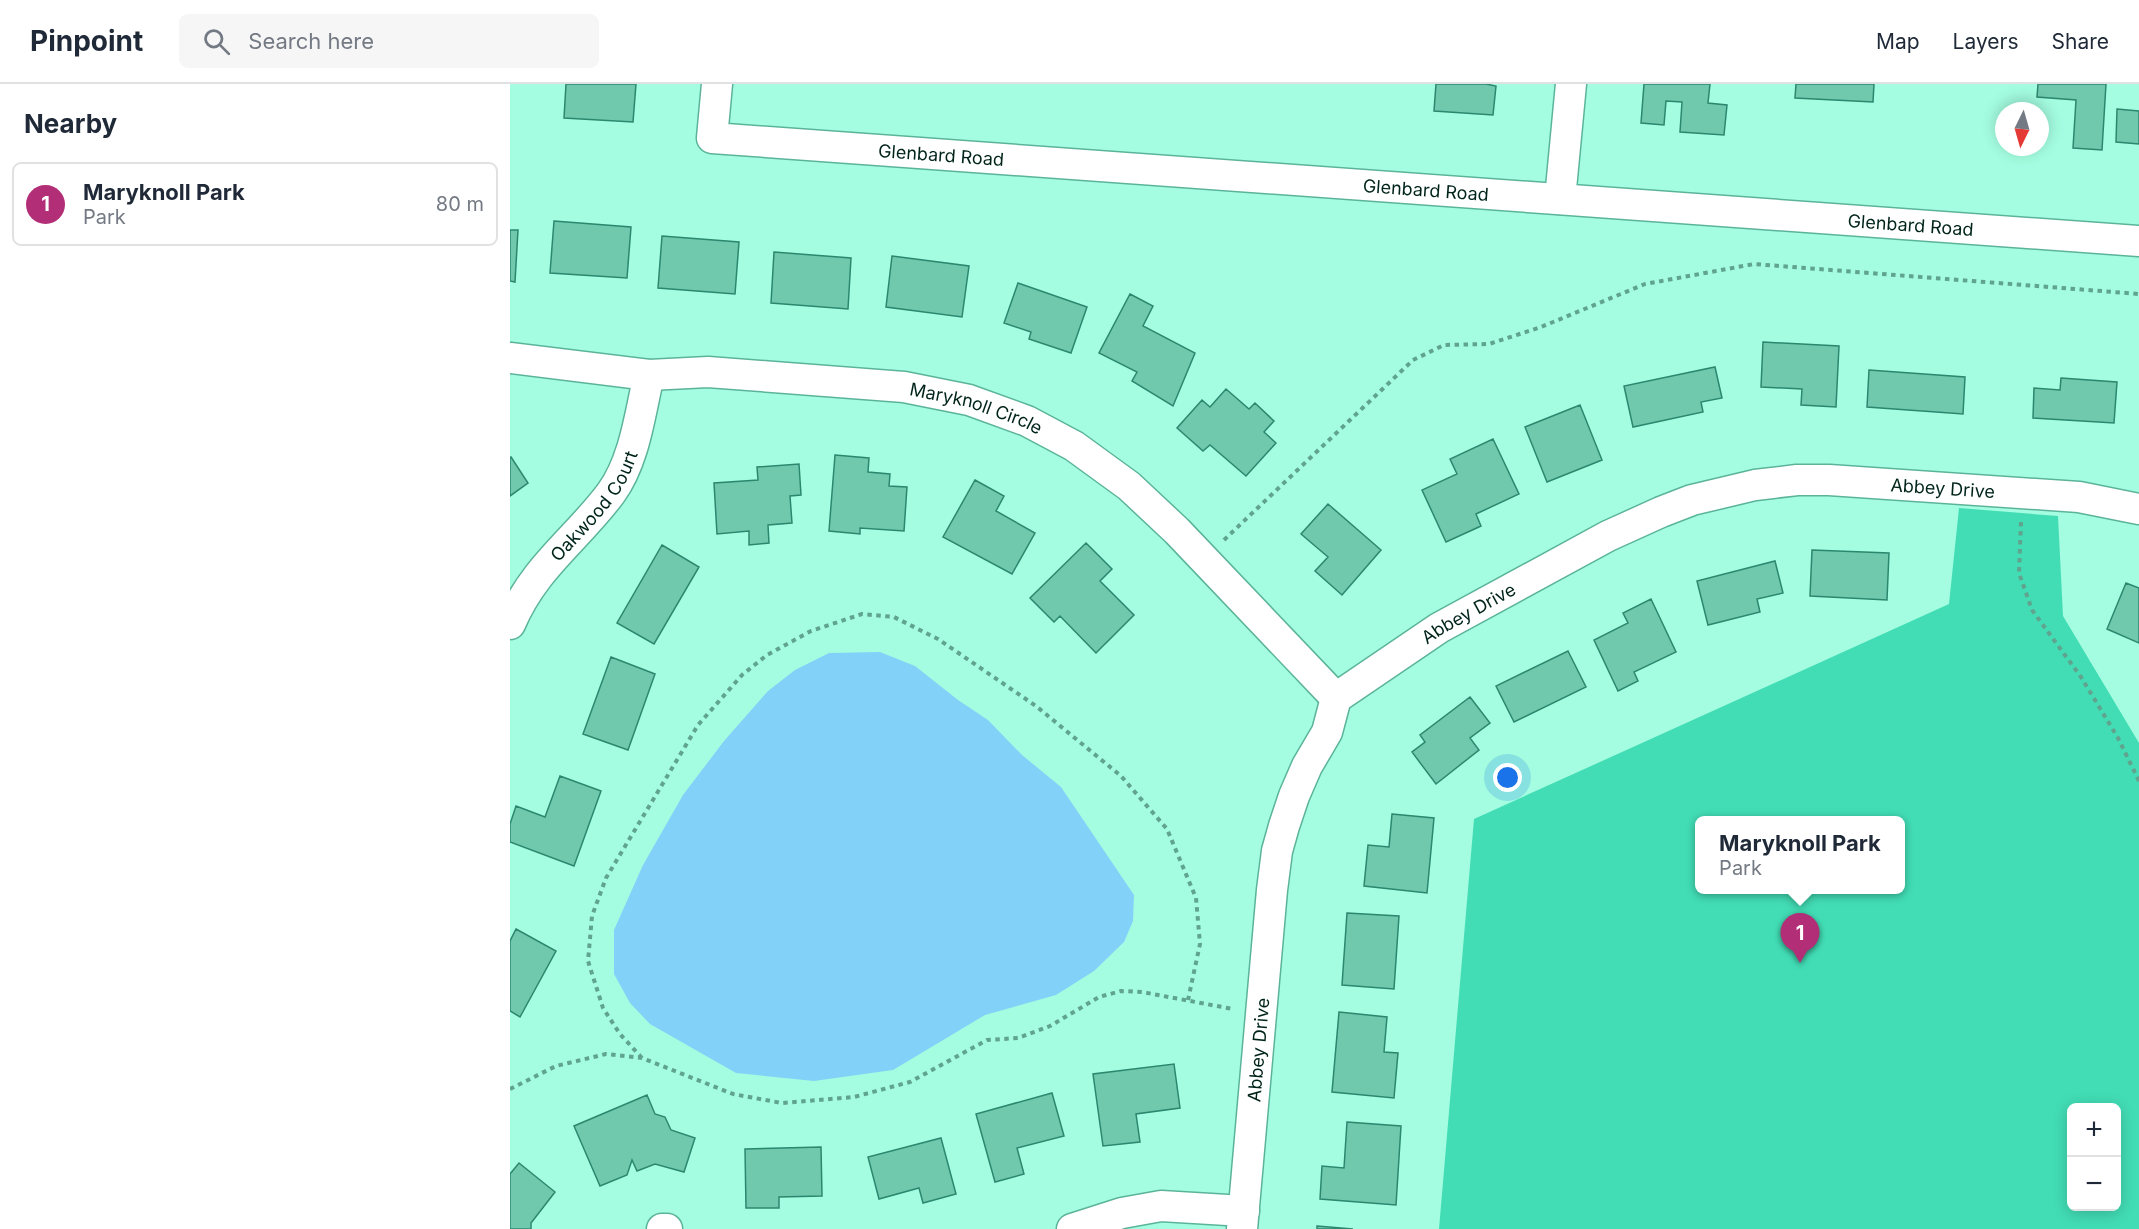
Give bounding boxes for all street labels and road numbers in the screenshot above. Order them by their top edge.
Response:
street label: Glenbard Road [877,140,1005,170]
street label: Glenbard Road [1362,175,1490,205]
street label: Glenbard Road [1847,210,1974,240]
street label: Maryknoll Circle [908,378,1046,438]
street label: Oakwood Court [546,448,641,565]
street label: Abbey Drive [1890,474,1996,502]
street label: Abbey Drive [1417,578,1519,648]
street label: Abbey Drive [1243,997,1273,1103]

